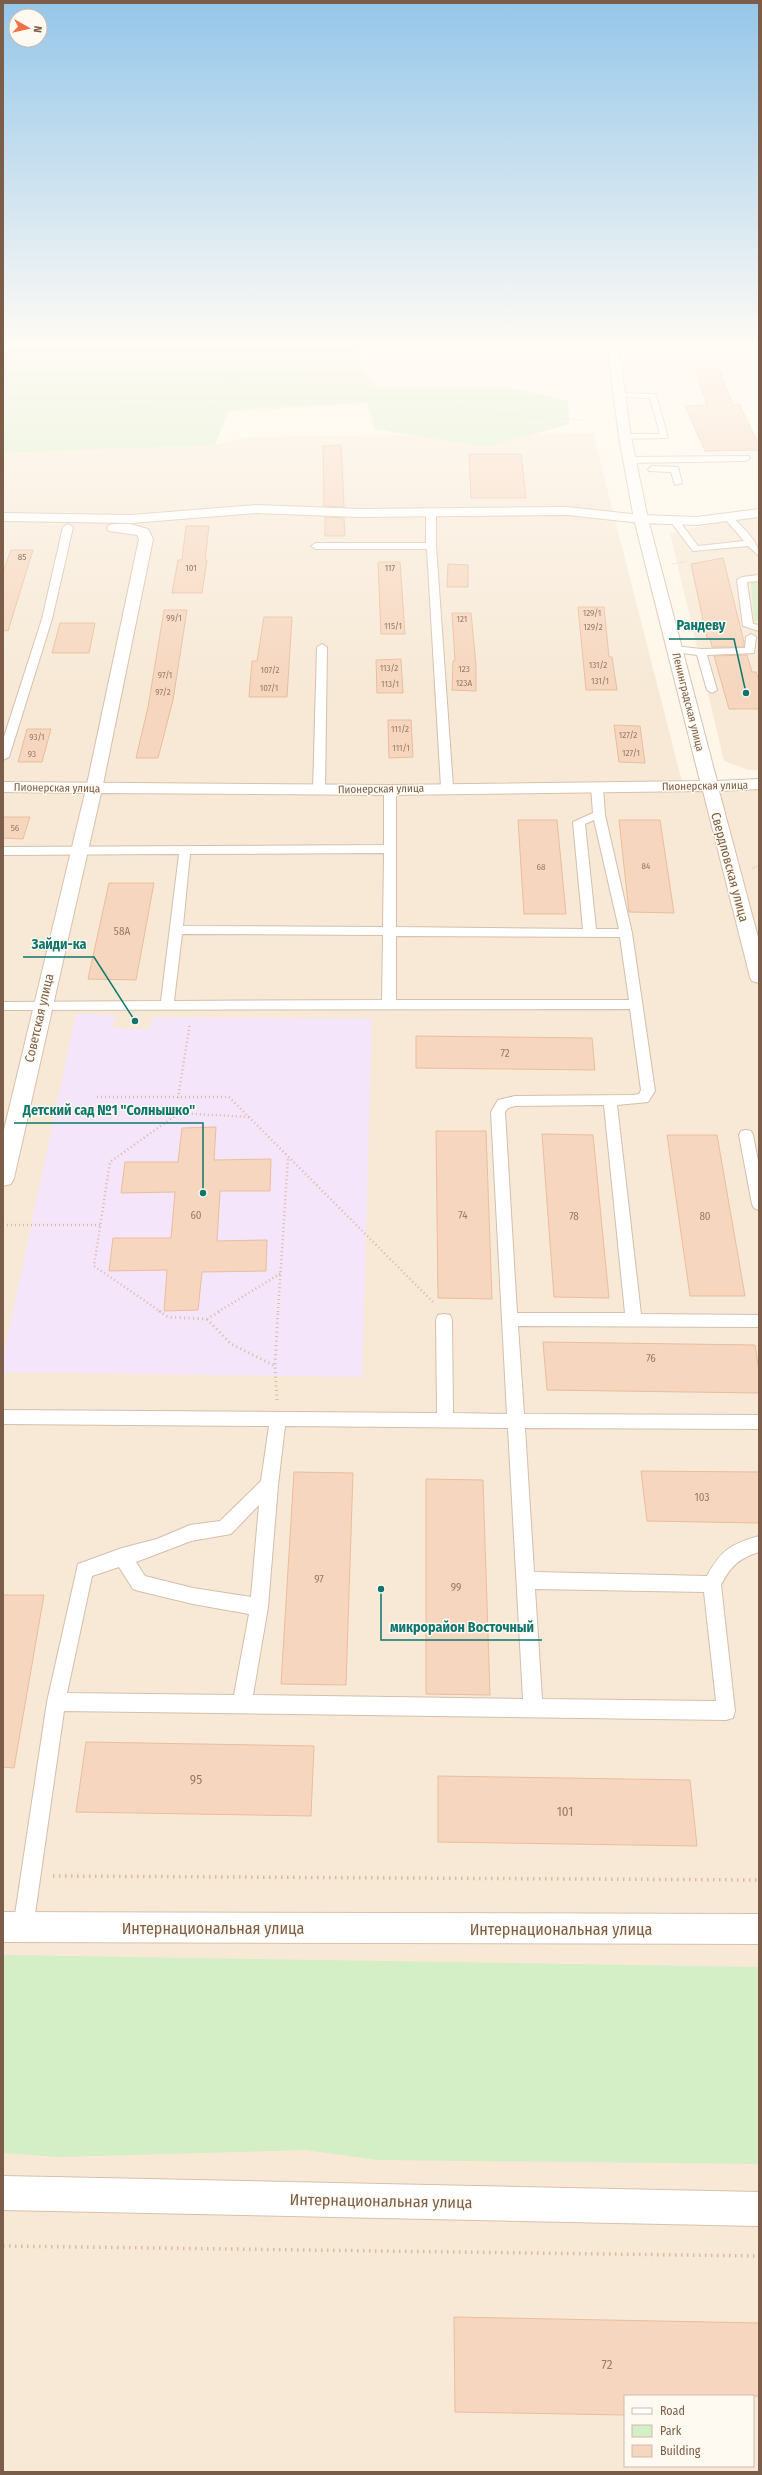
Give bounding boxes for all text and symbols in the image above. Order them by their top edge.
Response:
north arrow [8,8,48,48]
text: N [31,25,44,33]
house number: 85 [18,552,26,562]
house number: 101 [185,563,197,573]
house number: 117 [385,563,396,573]
house number: 129/1 [583,608,601,618]
house number: 99/1 [166,613,182,623]
callout: Рандеву [669,613,734,639]
house number: 121 [457,614,467,624]
text: Рандеву [677,617,726,634]
house number: 115/1 [384,621,402,631]
house number: 129/2 [583,622,603,632]
street label: Ленинградская улица [669,651,707,753]
house number: 131/2 [589,660,607,670]
house number: 113/2 [380,663,398,673]
house number: 123 [458,664,470,674]
house number: 107/2 [260,665,280,675]
house number: 97/1 [158,670,172,680]
house number: 131/1 [591,676,609,686]
house number: 123А [456,678,472,688]
house number: 113/1 [381,679,399,689]
house number: 107/1 [260,683,278,693]
house number: 97/2 [155,687,171,697]
house number: 111/2 [391,724,409,734]
house number: 127/2 [619,730,637,740]
house number: 93/1 [29,732,45,742]
house number: 111/1 [392,743,410,753]
house number: 127/1 [622,748,640,758]
house number: 93 [28,749,36,759]
street label: Пионерская улица [662,779,748,793]
street label: Пионерская улица [14,781,100,795]
street label: Пионерская улица [338,782,424,796]
street label: Свердловская улица [708,811,752,923]
house number: 56 [11,823,20,833]
house number: 84 [642,861,651,871]
house number: 68 [537,862,546,872]
house number: 58А [114,925,130,938]
callout: Зайди-ка [23,931,94,957]
text: Зайди-ка [31,936,87,953]
street label: Советская улица [21,972,57,1064]
house number: 72 [500,1047,510,1060]
callout: Детский сад №1 "Солнышко" [14,1097,203,1123]
text: Детский сад №1 "Солнышко" [22,1102,195,1119]
house number: 60 [190,1209,202,1222]
house number: 74 [458,1209,468,1222]
house number: 78 [569,1210,579,1223]
house number: 80 [699,1210,711,1223]
house number: 76 [646,1352,656,1365]
house number: 103 [695,1491,709,1504]
house number: 97 [314,1573,324,1586]
house number: 99 [451,1581,461,1594]
callout: микрорайон Восточный [381,1614,542,1640]
text: микрорайон Восточный [390,1619,534,1636]
house number: 95 [190,1772,202,1787]
house number: 101 [557,1804,573,1819]
street label: Интернациональная улица [122,1919,305,1938]
street label: Интернациональная улица [470,1920,653,1939]
street label: Интернациональная улица [289,2190,473,2212]
house number: 72 [602,2357,613,2372]
legend [624,2395,754,2467]
text: Road [660,2404,685,2418]
text: Park [660,2424,682,2438]
text: Building [660,2444,701,2458]

